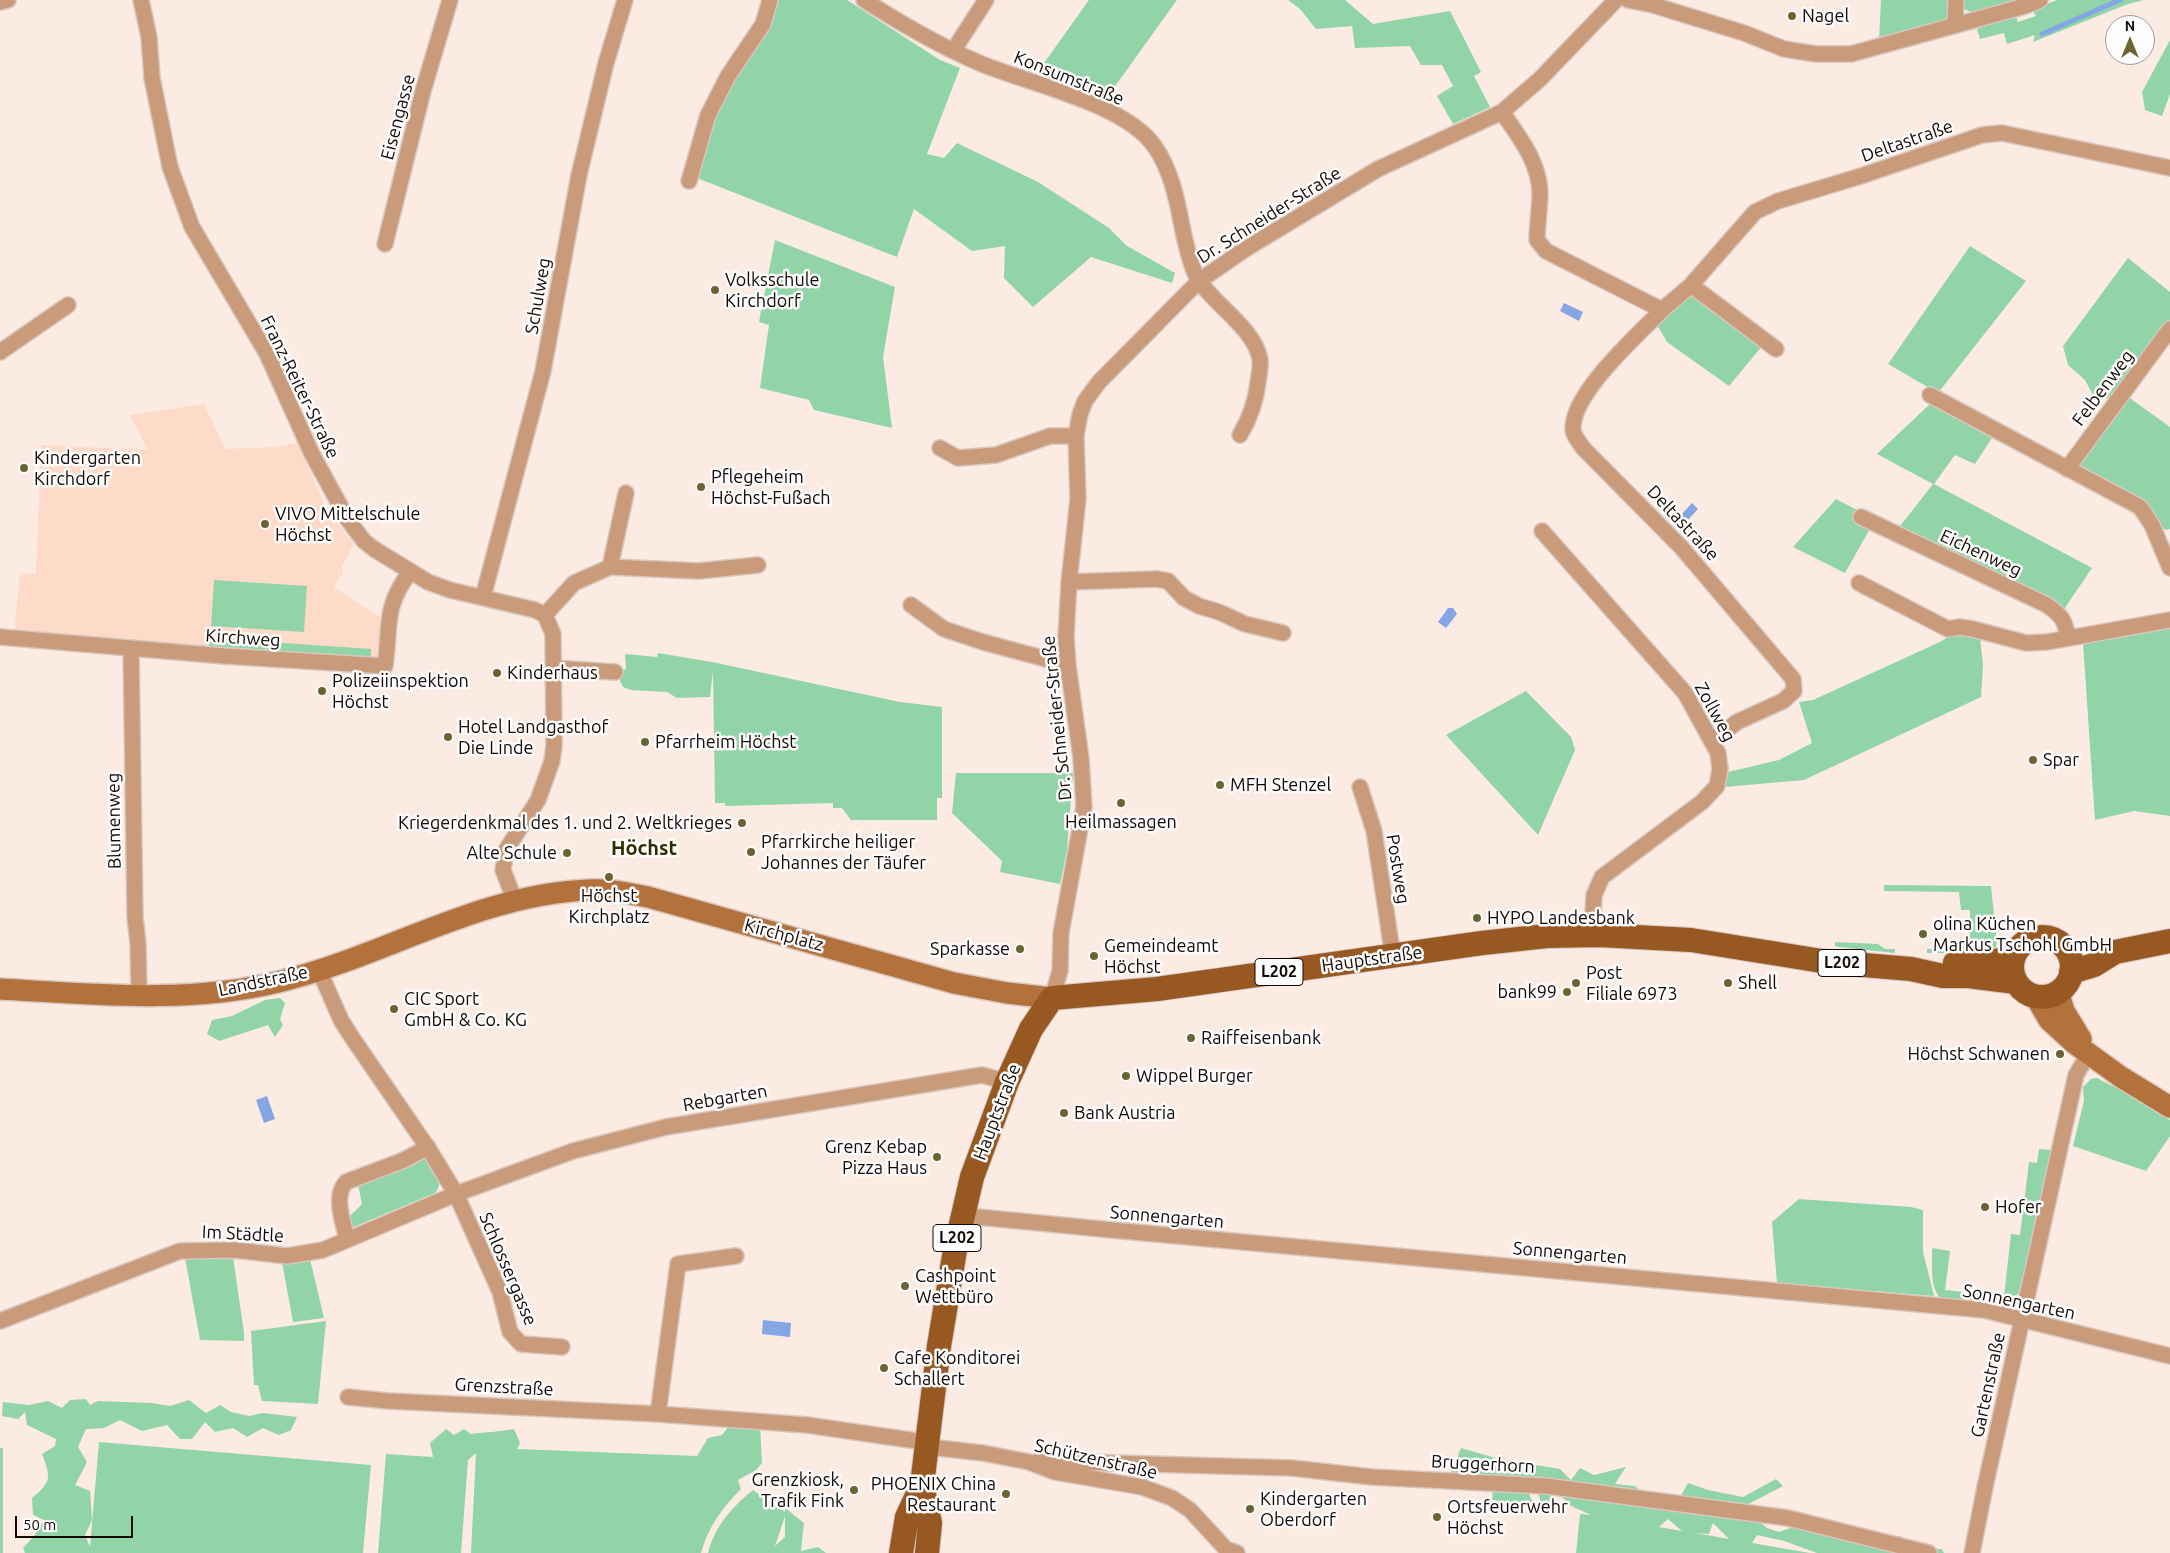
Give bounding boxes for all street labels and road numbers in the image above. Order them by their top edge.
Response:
street label: Konsumstraße [1011,46,1127,110]
street label: Eisengasse [376,72,420,162]
street label: Deltastraße [1858,115,1956,167]
street label: Dr. Schneider-Straße [1193,162,1345,268]
street label: Schulweg [521,256,555,336]
street label: Franz-Reiter-Straße [256,312,344,462]
street label: Felbenweg [2068,346,2138,430]
street label: Deltastraße [1643,481,1723,565]
street label: Eichenweg [1937,525,2025,581]
street label: Kirchweg [205,625,281,651]
street label: Dr. Schneider-Straße [1038,635,1076,801]
street label: Zollweg [1690,679,1740,745]
street label: Blumenweg [102,773,126,869]
street label: Postweg [1382,833,1414,905]
street label: Kirchplatz [742,914,826,956]
street label: Hauptstraße [1320,941,1424,977]
road number: L202 [1818,950,1866,976]
road number: L202 [1255,959,1303,986]
street label: Landstraße [216,961,310,1001]
street label: Hauptstraße [969,1061,1025,1163]
street label: Rebgarten [681,1080,769,1116]
street label: Sonnengarten [1109,1201,1225,1233]
street label: Schlossergasse [474,1209,542,1329]
street label: Im Städtle [201,1221,285,1247]
road number: L202 [933,1224,981,1252]
street label: Sonnengarten [1512,1237,1628,1269]
street label: Sonnengarten [1961,1280,2077,1324]
street label: Gartenstraße [1966,1330,2010,1440]
street label: Grenzstraße [454,1374,554,1400]
street label: Schützenstraße [1032,1434,1160,1484]
street label: Bruggerhorn [1431,1450,1535,1478]

